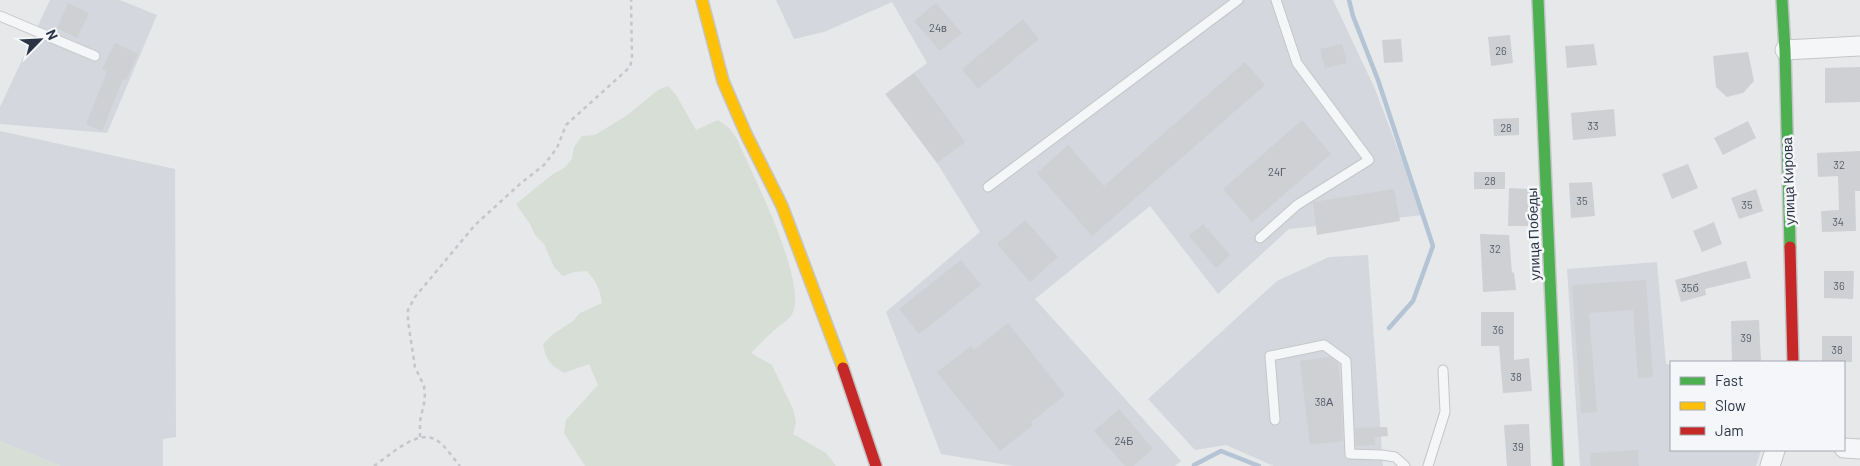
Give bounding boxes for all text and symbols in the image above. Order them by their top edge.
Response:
north arrow [15,15,65,65]
house number: 24в [929,21,947,34]
text: N [43,27,62,42]
house number: 26 [1495,44,1507,57]
house number: 33 [1587,119,1599,132]
house number: 28 [1500,121,1512,134]
street label: улица Кирова [1778,137,1798,225]
house number: 32 [1833,158,1845,171]
house number: 24Г [1268,165,1286,178]
house number: 28 [1484,174,1496,187]
street label: улица Победы [1523,187,1543,281]
house number: 35 [1576,194,1588,207]
house number: 35 [1741,198,1753,211]
house number: 34 [1832,215,1844,228]
house number: 32 [1489,242,1501,255]
house number: 36 [1833,279,1845,292]
house number: 35б [1681,281,1699,294]
house number: 36 [1492,323,1504,336]
house number: 39 [1740,331,1752,344]
house number: 38 [1831,343,1843,356]
legend [1670,361,1845,451]
house number: 38 [1510,370,1522,383]
text: Fast [1715,371,1743,389]
house number: 38А [1315,395,1334,408]
text: Slow [1715,396,1746,414]
text: Jam [1715,421,1744,439]
house number: 24Б [1114,434,1134,447]
house number: 39 [1512,440,1524,453]

